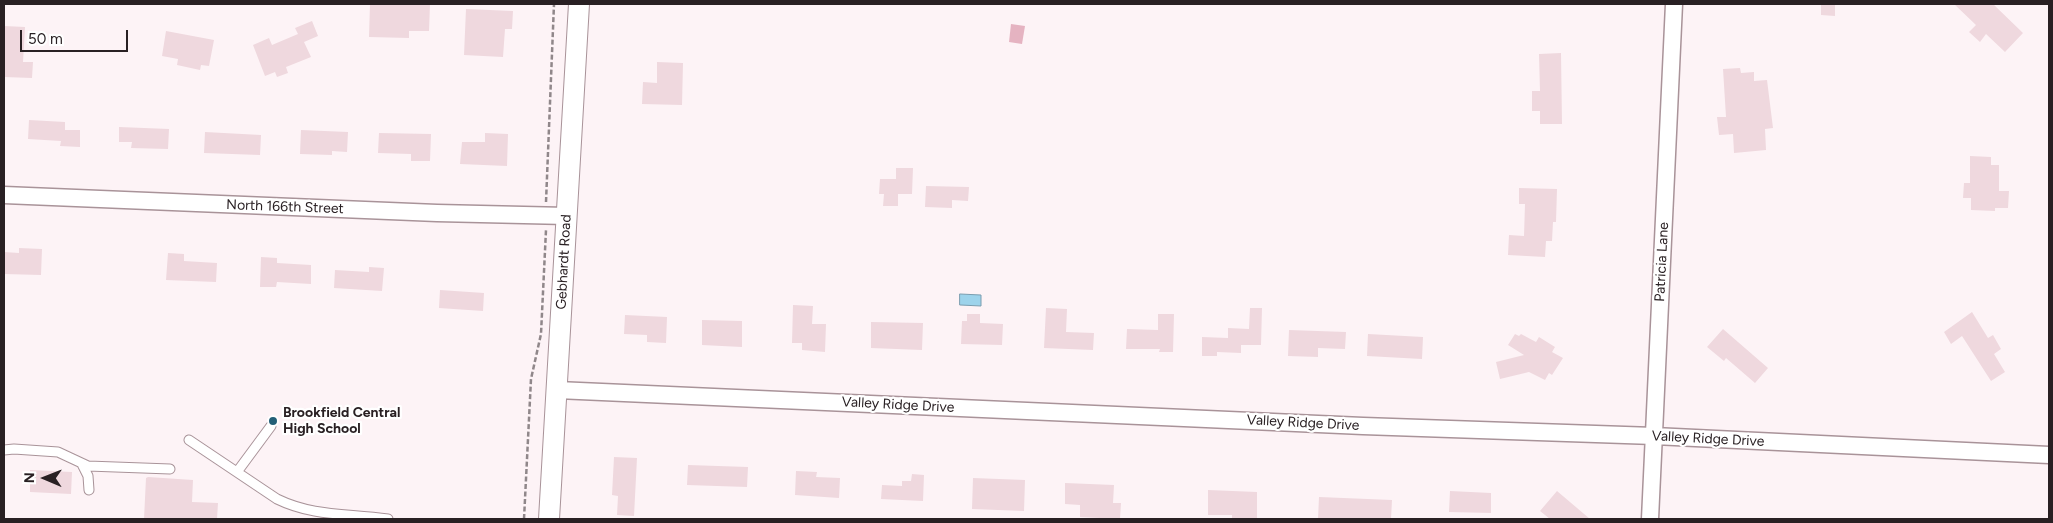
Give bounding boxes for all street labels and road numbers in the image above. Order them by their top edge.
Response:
street label: North 166th Street [226,197,344,217]
street label: Gebhardt Road [553,214,575,310]
street label: Patricia Lane [1652,222,1672,302]
street label: Valley Ridge Drive [841,394,955,416]
street label: Valley Ridge Drive [1246,412,1360,434]
street label: Valley Ridge Drive [1651,428,1765,450]

